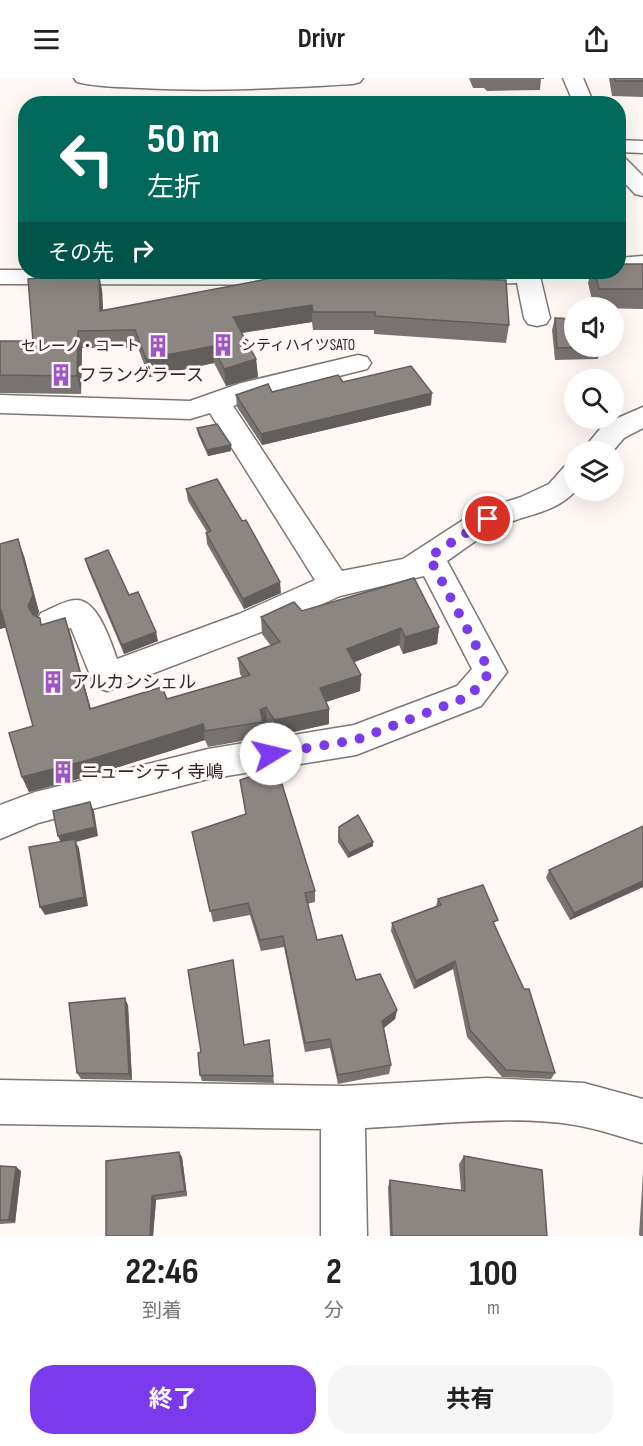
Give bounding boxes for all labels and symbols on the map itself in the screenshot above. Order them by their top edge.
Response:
building icon: シティハイツSATO [210,332,236,358]
building icon: セレーノ・コート [145,333,171,359]
place label: シティハイツSATO [241,336,355,355]
place label: セレーノ・コート [21,337,140,356]
building icon: フラングラース [48,362,74,388]
place label: フラングラース [79,365,204,386]
pin [462,493,513,544]
building icon: アルカンシェル [40,669,66,695]
place label: アルカンシェル [71,672,196,693]
position arrow [239,722,303,786]
building icon: ニューシティ寺嶋 [50,759,76,785]
place label: ニューシティ寺嶋 [81,762,224,783]

